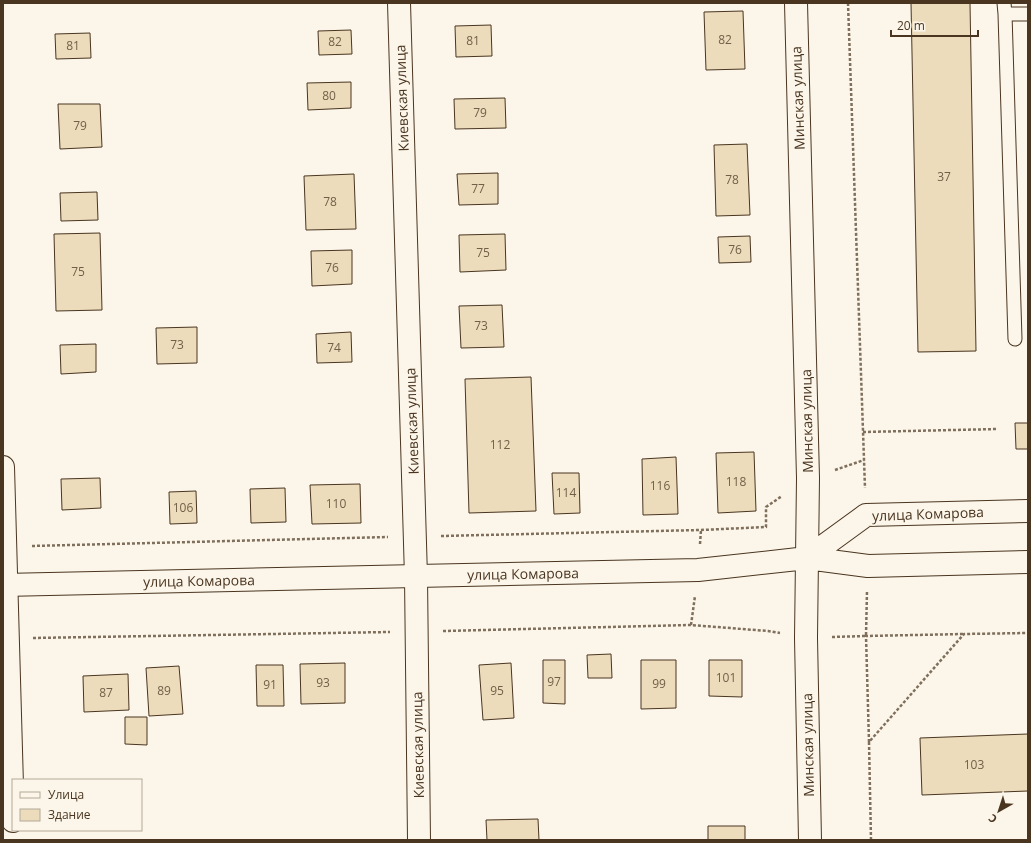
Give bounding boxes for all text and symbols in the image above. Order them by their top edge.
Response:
scale bar [891,12,978,38]
text: 20 m [897,17,925,34]
house number: 82 [718,31,732,48]
house number: 81 [466,32,480,49]
house number: 82 [328,33,342,50]
house number: 81 [66,37,80,54]
street label: Киевская улица [390,44,413,152]
street label: Минская улица [786,46,809,150]
house number: 80 [322,87,336,104]
house number: 79 [473,104,487,121]
house number: 79 [73,117,87,134]
house number: 37 [937,168,951,185]
house number: 78 [725,171,739,188]
house number: 77 [471,180,485,197]
house number: 78 [323,193,337,210]
house number: 76 [728,241,742,258]
house number: 75 [476,244,490,261]
house number: 76 [325,259,339,276]
house number: 75 [71,263,85,280]
house number: 73 [474,317,488,334]
house number: 73 [170,336,184,353]
house number: 74 [327,339,341,356]
street label: Киевская улица [400,367,423,475]
street label: Минская улица [796,369,817,473]
house number: 112 [490,436,510,453]
house number: 118 [726,473,746,490]
house number: 116 [650,477,670,494]
house number: 114 [556,484,576,501]
house number: 110 [326,495,346,512]
house number: 106 [173,499,193,516]
street label: улица Комарова [872,502,984,525]
street label: улица Комарова [467,563,579,584]
street label: улица Комарова [143,570,255,591]
house number: 101 [716,669,736,686]
house number: 97 [547,673,561,690]
house number: 93 [316,674,330,691]
house number: 99 [652,675,666,692]
house number: 91 [263,676,277,693]
house number: 89 [157,682,171,699]
house number: 95 [490,682,504,699]
house number: 87 [99,684,113,701]
street label: Киевская улица [407,691,428,799]
street label: Минская улица [797,693,818,797]
house number: 103 [964,756,984,773]
legend [12,779,142,831]
text: Улица [48,786,84,803]
north arrow [979,791,1019,831]
text: Здание [48,806,91,823]
text: С [985,811,1000,827]

